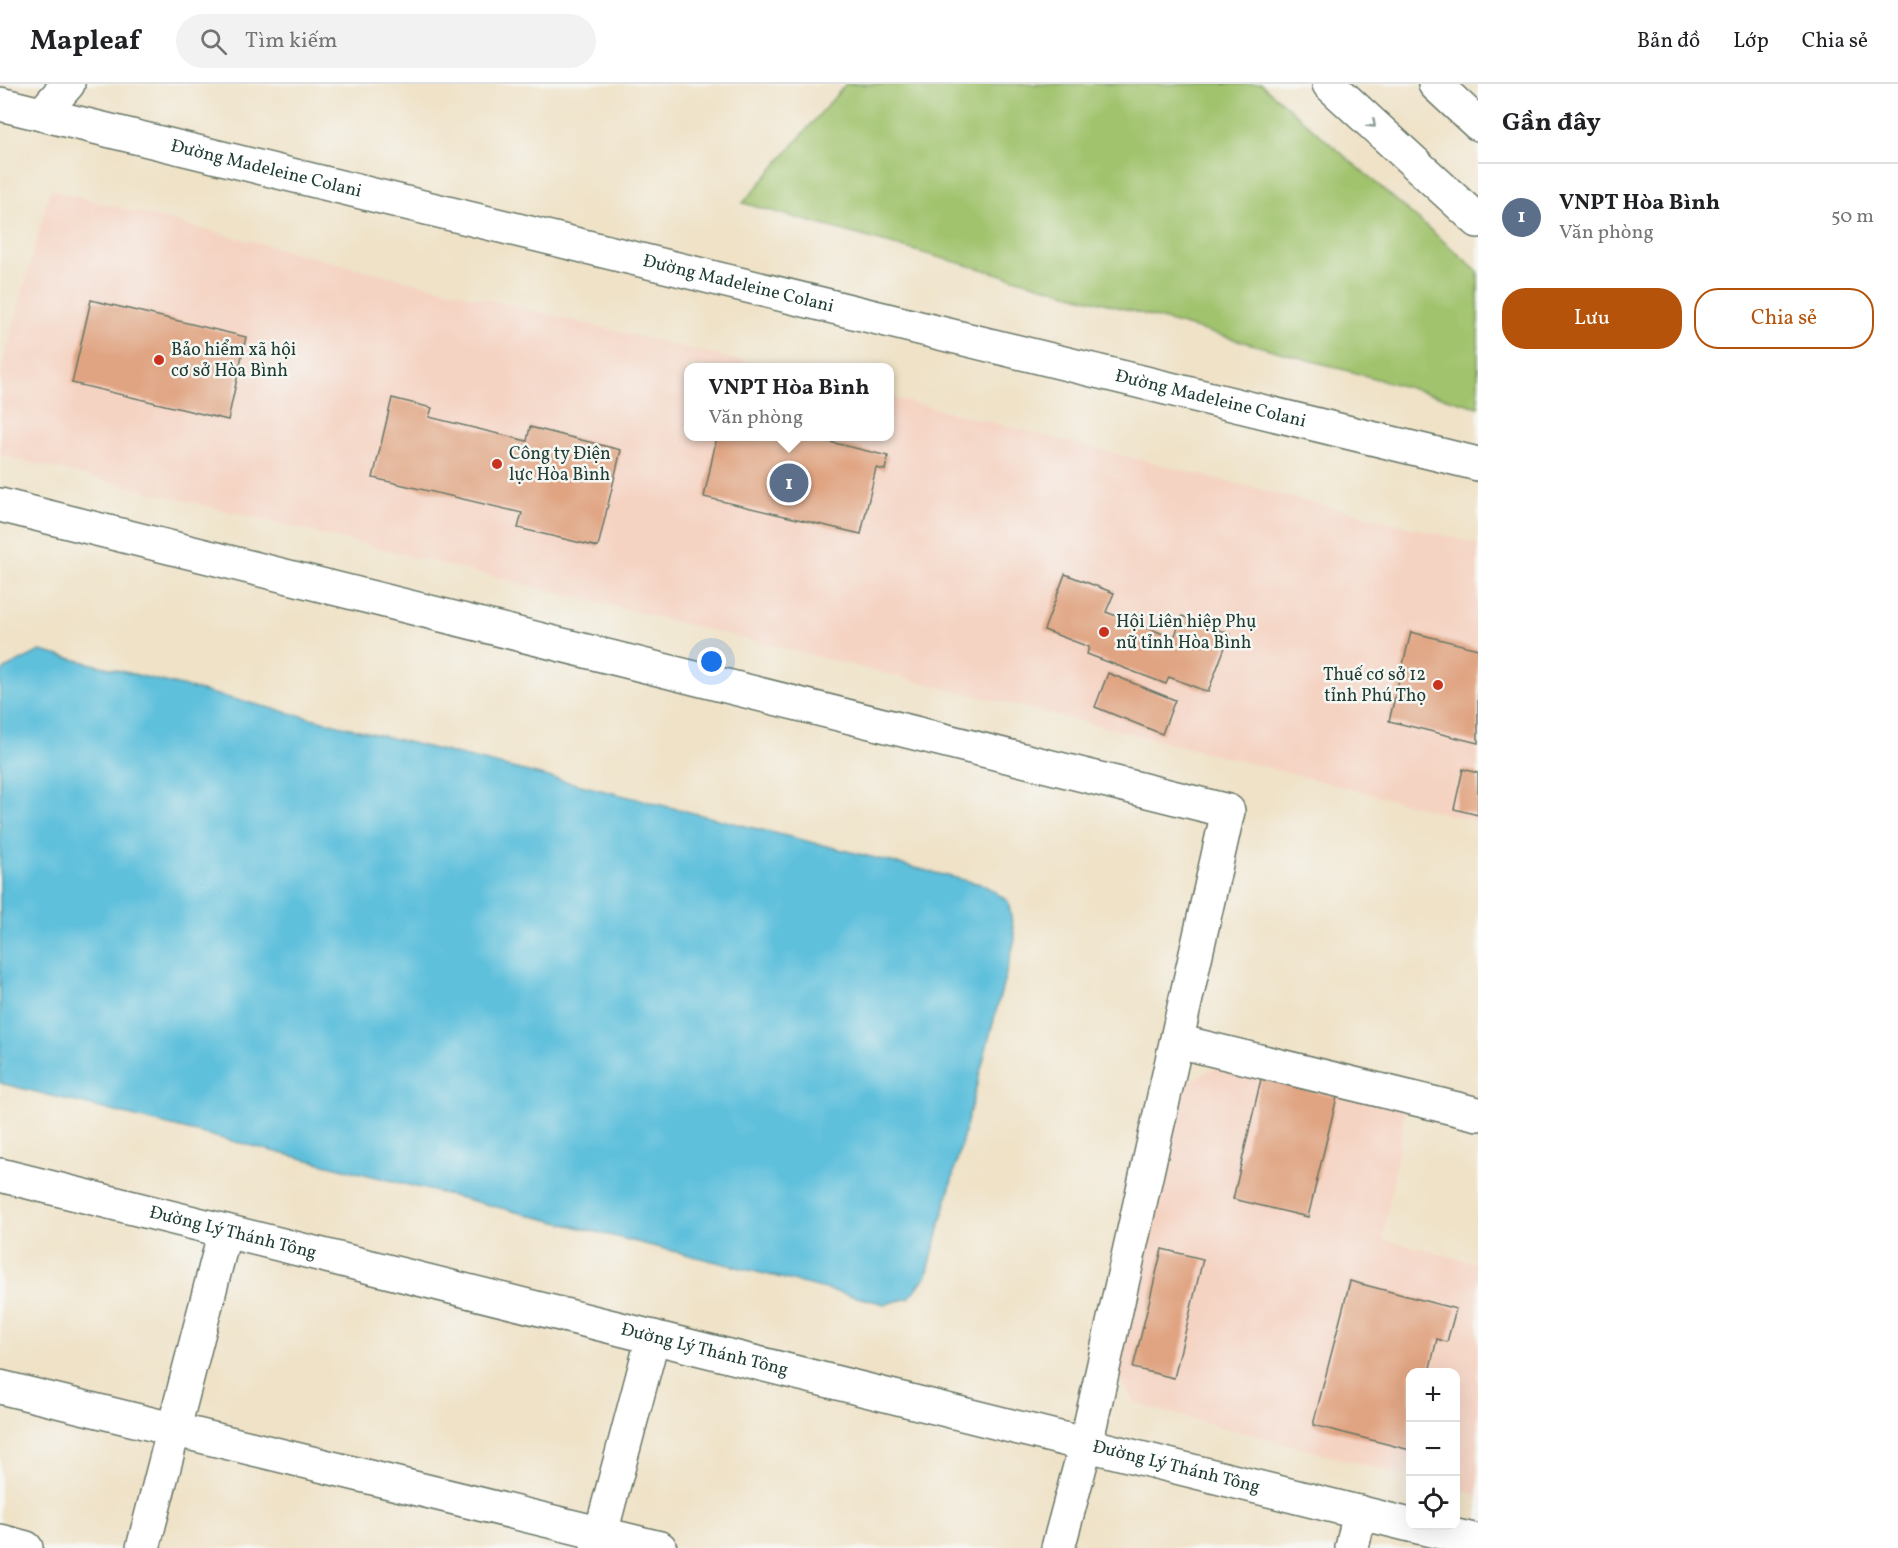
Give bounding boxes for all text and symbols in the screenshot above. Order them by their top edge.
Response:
search box [176,14,596,68]
text: Mapleaf [30,22,140,61]
icon: search [197,25,230,58]
text: Tìm kiếm [245,26,338,57]
text: Bản đồ [1637,27,1700,56]
text: Lớp [1733,27,1769,56]
text: Chia sẻ [1802,27,1868,56]
text: Gần đây [1502,105,1601,141]
one-way arrow [1365,116,1376,127]
street label: Đường Madeleine Colani [168,134,364,204]
text: VNPT Hòa Bình [1559,188,1720,219]
text: 1 [1517,203,1526,231]
text: 50 m [1831,203,1874,231]
text: Văn phòng [1559,219,1654,247]
street label: Đường Madeleine Colani [640,249,836,319]
button: Lưu [1502,288,1682,349]
button: Chia sẻ [1694,288,1874,349]
place label: Bảo hiểm xã hội cơ sở Hòa Bình [171,338,296,384]
marker: Bảo hiểm xã hội cơ sở Hòa Bình [152,353,166,367]
popup [684,363,894,441]
street label: Đường Madeleine Colani [1113,364,1309,434]
text: VNPT Hòa Bình [709,373,870,404]
text: Văn phòng [709,404,803,432]
place label: Công ty Điện lực Hòa Bình [509,442,611,488]
marker: Công ty Điện lực Hòa Bình [490,457,504,471]
pin: 1 [770,460,808,506]
place label: Hội Liên hiệp Phụ nữ tỉnh Hòa Bình [1116,610,1256,656]
marker: Hội Liên hiệp Phụ nữ tỉnh Hòa Bình [1097,625,1111,639]
your location [697,647,726,676]
place label: Thuế cơ sở 12 tỉnh Phú Thọ [1323,663,1426,709]
marker: Thuế cơ sở 12 tỉnh Phú Thọ [1431,678,1445,692]
street label: Đường Lý Thánh Tông [147,1200,319,1266]
street label: Đường Lý Thánh Tông [618,1317,791,1383]
map controls [1406,1368,1460,1530]
button: + [1406,1368,1460,1422]
button: − [1406,1422,1460,1476]
street label: Đường Lý Thánh Tông [1090,1434,1263,1500]
button: locate [1406,1476,1460,1530]

